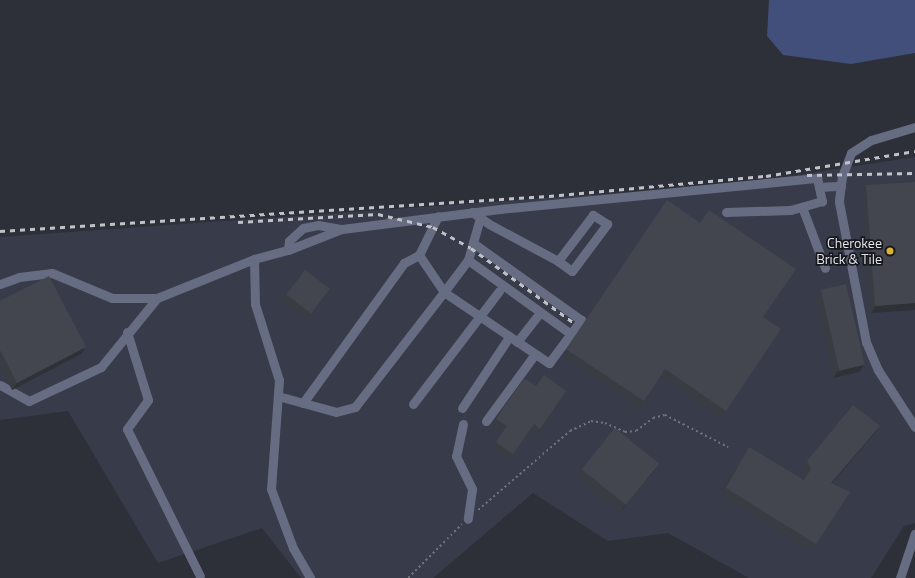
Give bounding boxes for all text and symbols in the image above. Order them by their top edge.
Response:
place label: Cherokee Brick & Tile [816,235,882,268]
marker: Cherokee Brick & Tile [885,246,895,256]

